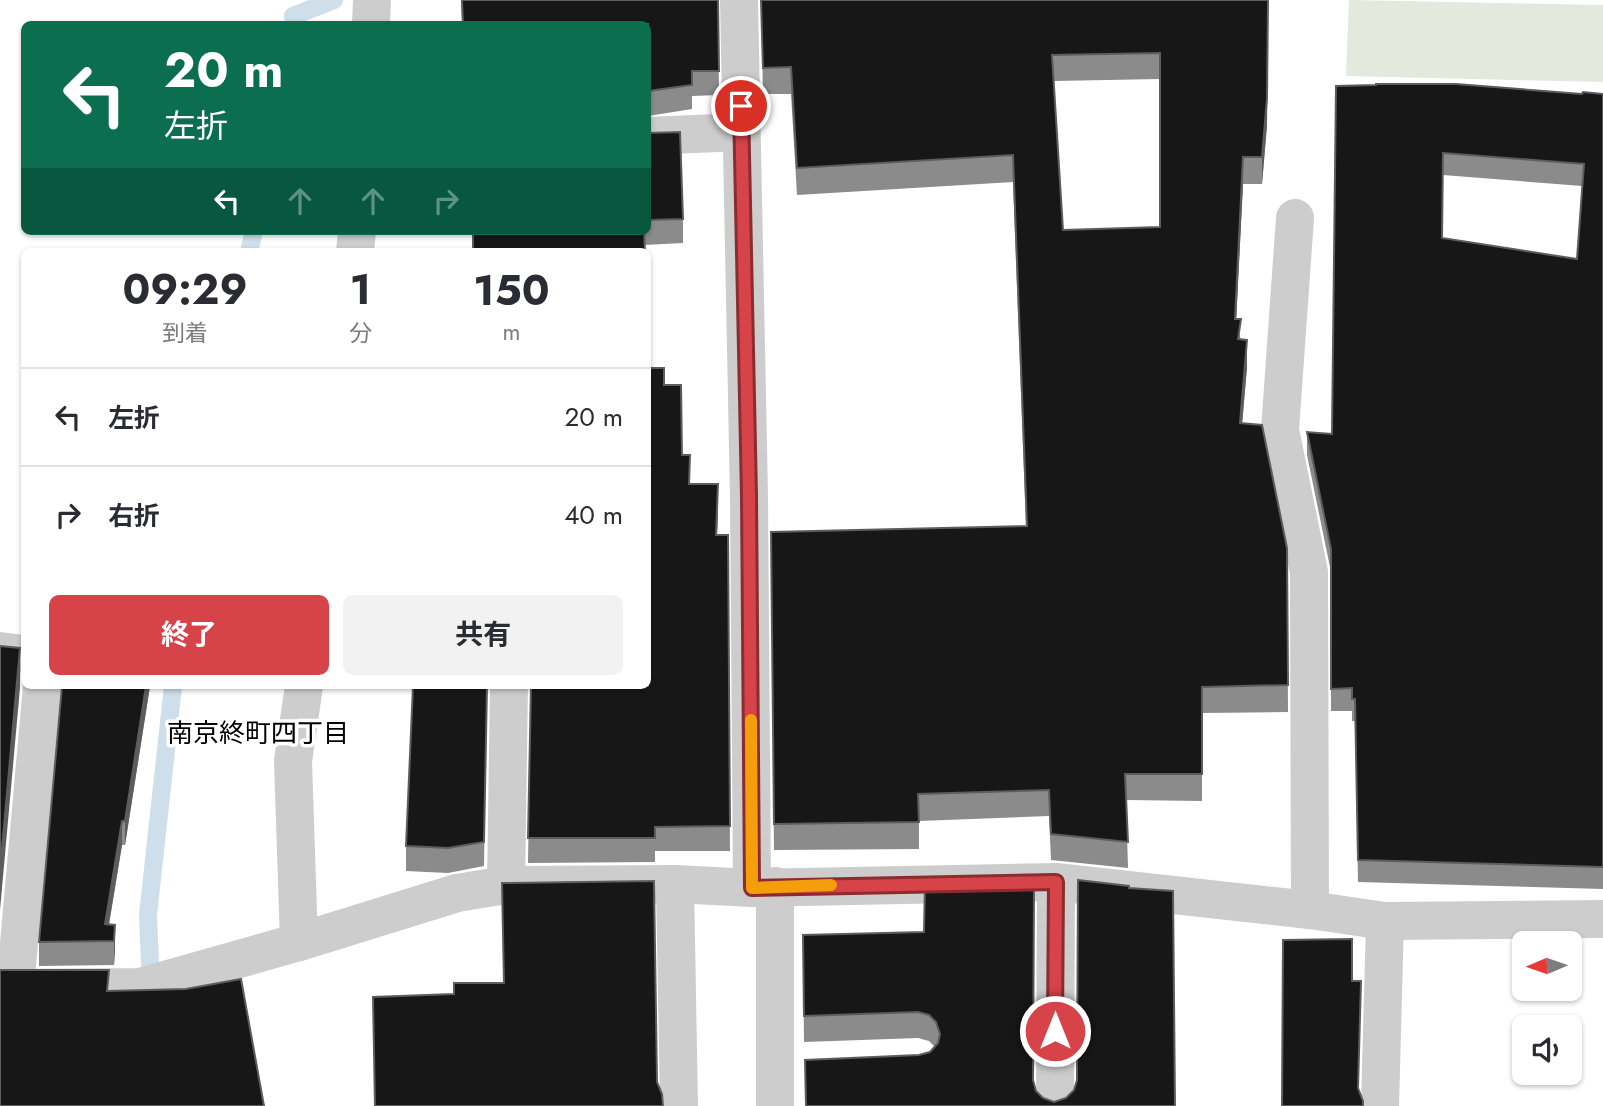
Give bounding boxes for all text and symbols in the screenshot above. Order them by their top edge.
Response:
text: 20 m [164,35,283,105]
icon: left [49,49,140,140]
pin [711,76,771,136]
icon: arrive [722,87,760,125]
text: 左折 [164,103,228,149]
icon: left [208,182,246,220]
icon: ahead [281,182,319,220]
icon: ahead [354,182,392,220]
icon: right [427,182,465,220]
text: 09:29 [122,259,247,320]
text: 1 [350,259,371,320]
text: 150 [473,260,550,321]
text: m [502,315,520,349]
text: 到着 [162,316,208,350]
text: 分 [349,316,372,350]
icon: left [49,398,87,436]
text: 20 m [565,398,623,436]
text: 左折 [108,399,160,437]
icon: right [49,496,87,534]
text: 40 m [564,496,623,534]
text: 右折 [108,497,160,535]
button: 終了 [49,595,329,675]
button: 共有 [343,595,623,675]
district label: 南京終町四丁目 [167,714,349,752]
north arrow [1512,931,1582,1001]
map controls [1512,931,1582,1085]
position arrow [1018,994,1092,1068]
button: sound [1512,1015,1582,1085]

